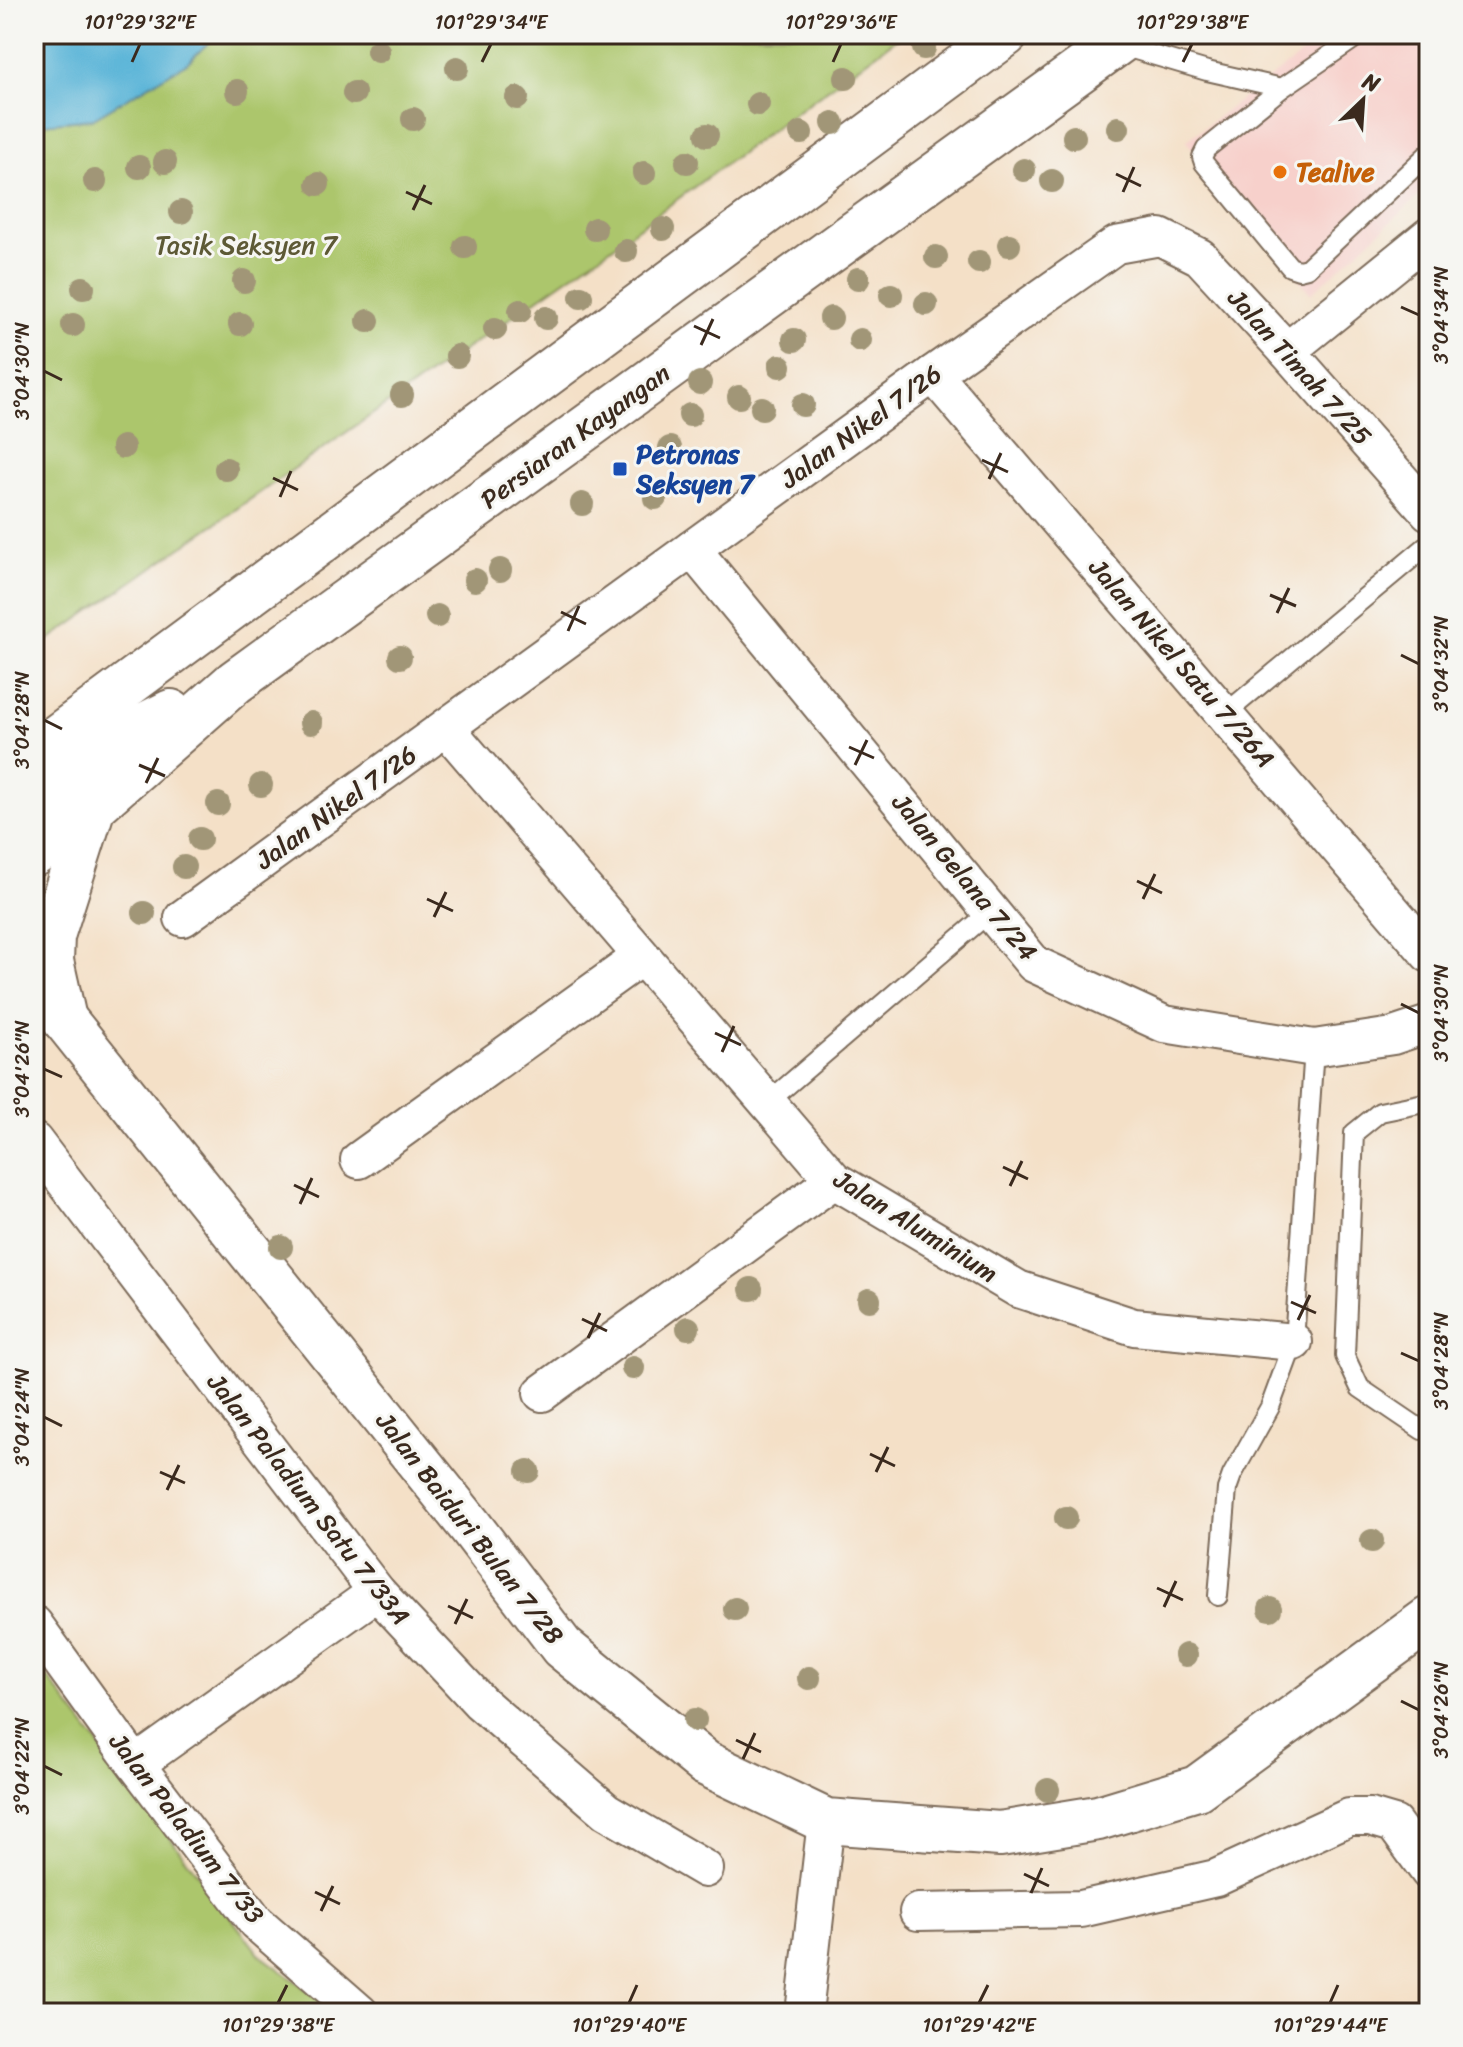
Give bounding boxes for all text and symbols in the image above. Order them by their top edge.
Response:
text: 101°29'32"E [84,5,198,40]
text: 101°29'34"E [435,5,549,40]
text: 101°29'36"E [785,5,899,40]
text: 101°29'38"E [1136,5,1250,40]
north arrow [1323,60,1403,140]
text: N [1355,61,1387,104]
place label: Tealive [1296,149,1375,195]
marker: Tealive [1271,163,1289,181]
park label: Tasik Seksyen 7 [155,222,339,268]
text: 3°04'34"N [1424,266,1459,364]
street label: Jalan Timah 7/25 [1215,277,1384,457]
text: 3°04'30"N [5,322,40,420]
street label: Persiaran Kayangan [470,351,680,521]
street label: Jalan Nikel 7/26 [769,351,952,501]
place label: Petronas Seksyen 7 [635,431,756,507]
marker: Petronas Seksyen 7 [611,460,629,478]
street label: Jalan Nikel Satu 7/26A [1076,546,1287,779]
text: 3°04'32"N [1424,615,1459,712]
text: 3°04'28"N [5,671,40,769]
street label: Jalan Nikel 7/26 [244,732,427,882]
street label: Jalan Gelana 7/24 [880,782,1050,972]
text: 3°04'30"N [1424,964,1459,1062]
text: 3°04'26"N [5,1020,40,1118]
street label: Jalan Aluminium [824,1156,1008,1295]
text: 3°04'28"N [1424,1312,1459,1410]
street label: Jalan Paladium Satu 7/33A [195,1362,423,1636]
text: 3°04'24"N [5,1368,40,1466]
street label: Jalan Baiduri Bulan 7/28 [363,1400,576,1655]
text: 3°04'26"N [1424,1661,1459,1759]
text: 3°04'22"N [5,1717,40,1815]
street label: Jalan Paladium 7/33 [97,1721,277,1934]
text: 101°29'38"E [222,2008,336,2043]
text: 101°29'40"E [572,2008,688,2043]
text: 101°29'42"E [922,2008,1037,2043]
text: 101°29'44"E [1273,2008,1389,2043]

